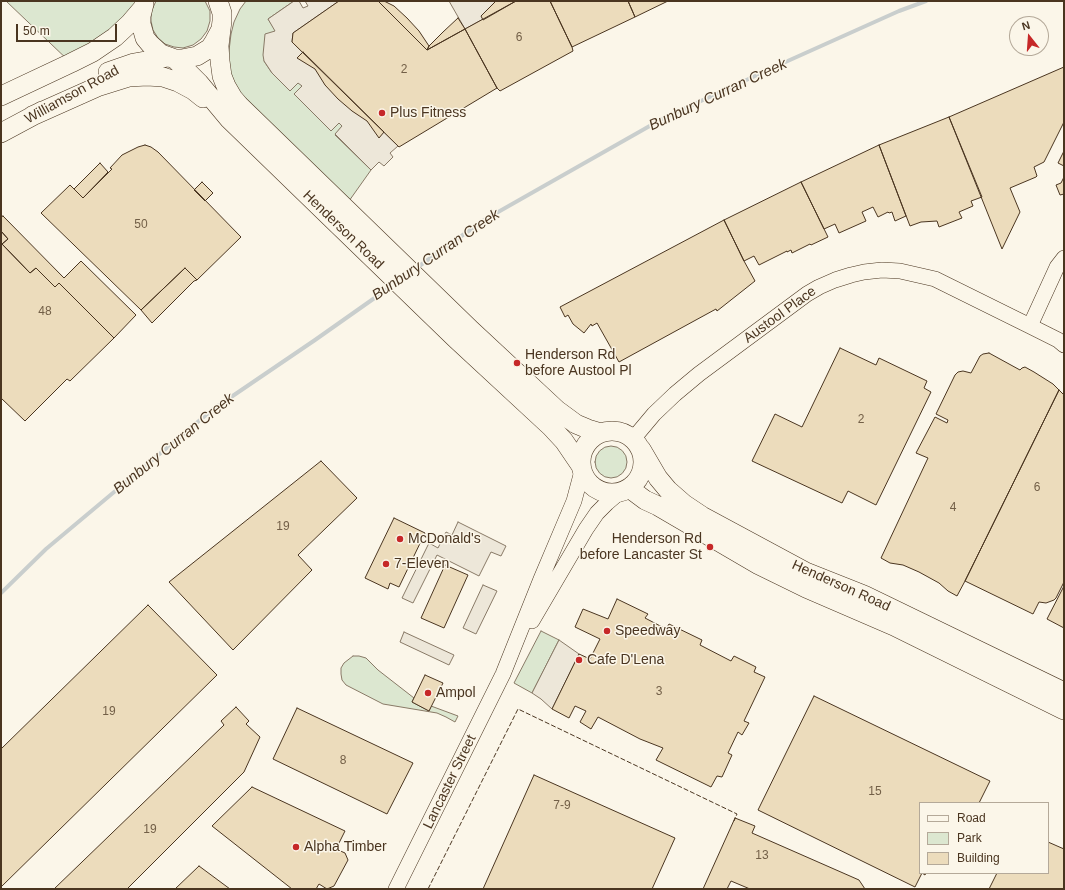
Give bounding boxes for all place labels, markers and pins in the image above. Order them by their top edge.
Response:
place label: Plus Fitness [390,105,466,121]
marker: Plus Fitness [377,108,387,118]
place label: Henderson Rd before Austool Pl [525,347,632,380]
marker: Henderson Rd before Austool Pl [512,358,522,368]
place label: McDonald's [408,531,481,547]
place label: Henderson Rd before Lancaster St [580,531,702,564]
marker: McDonald's [395,534,405,544]
marker: Henderson Rd before Lancaster St [705,542,715,552]
place label: 7-Eleven [394,556,449,572]
marker: 7-Eleven [381,559,391,569]
place label: Speedway [615,623,680,639]
marker: Speedway [602,626,612,636]
place label: Cafe D'Lena [587,652,664,668]
marker: Cafe D'Lena [574,655,584,665]
place label: Ampol [436,685,476,701]
marker: Ampol [423,688,433,698]
place label: Alpha Timber [304,839,387,855]
marker: Alpha Timber [291,842,301,852]

